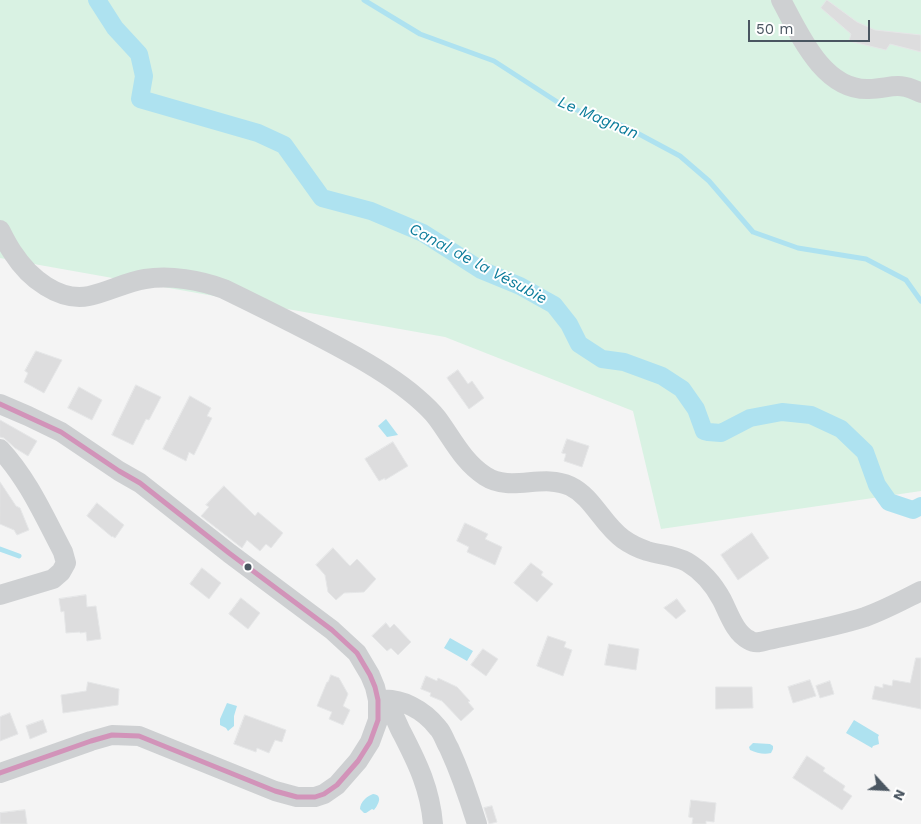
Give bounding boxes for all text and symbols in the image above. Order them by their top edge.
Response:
scale bar [751,10,874,42]
text: 50 m [756,20,793,38]
water label: Le Magnan [555,92,641,144]
water label: Canal de la Vésubie [406,219,550,309]
unlabelled marker [243,562,253,572]
north arrow [861,764,911,814]
text: N [890,787,909,803]

